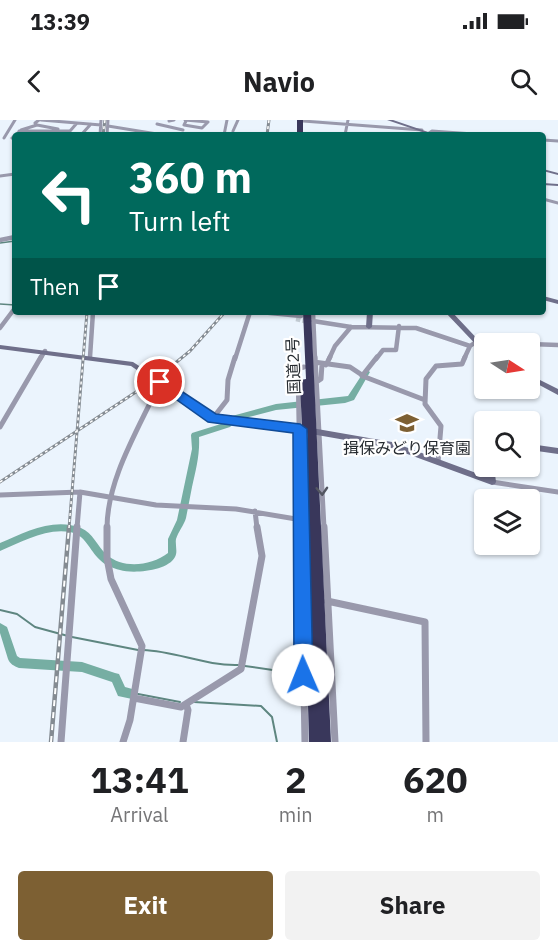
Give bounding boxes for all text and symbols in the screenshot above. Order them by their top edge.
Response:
text: 13:39 [30,7,90,36]
text: Navio [243,64,315,99]
icon: back [18,65,51,98]
icon: search [507,65,540,98]
text: 360 m [129,150,252,205]
icon: left [30,156,108,234]
text: Turn left [129,203,230,238]
icon: arrive [92,270,125,303]
text: Then [30,272,80,301]
north arrow [474,333,540,399]
map controls [474,333,540,555]
street label: 国道2号 [282,337,304,395]
pin [134,356,185,407]
icon: arrive [143,365,176,398]
school or university icon: 揖保みどり保育園 [394,410,420,436]
button: search [474,411,540,477]
place label: 揖保みどり保育園 [343,438,471,458]
one-way arrow [316,487,329,496]
button: layers [474,489,540,555]
position arrow [271,643,335,707]
text: 13:41 [90,756,189,803]
text: 2 [285,756,307,803]
text: 620 [403,756,468,803]
text: Arrival [110,801,169,828]
text: min [279,801,313,828]
text: m [427,801,444,828]
button: Exit [18,871,273,940]
button: Share [285,871,540,940]

